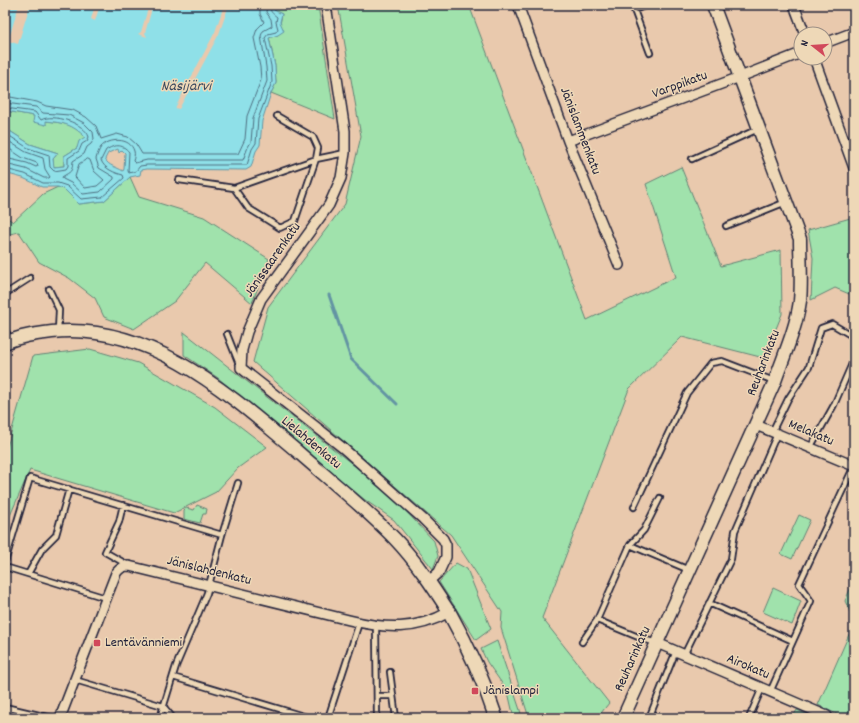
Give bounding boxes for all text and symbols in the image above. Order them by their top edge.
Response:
north arrow [793,26,833,66]
text: N [797,38,814,49]
street label: Varppikatu [650,66,710,104]
water label: Näsijärvi [161,76,213,98]
street label: Jänislammenkatu [554,84,606,178]
street label: Jänissaarenkatu [240,218,306,302]
street label: Reuharinkatu [742,327,786,399]
street label: Lielahdenkatu [276,412,346,474]
street label: Melakatu [785,414,837,452]
street label: Jänislahdenkatu [165,551,253,591]
street label: Reuharinkatu [610,623,656,695]
place label: Lentävänniemi [105,633,183,653]
marker: Lentävänniemi [92,638,102,648]
street label: Airokatu [723,649,773,685]
place label: Jänislampi [483,681,539,701]
marker: Jänislampi [470,686,480,696]

